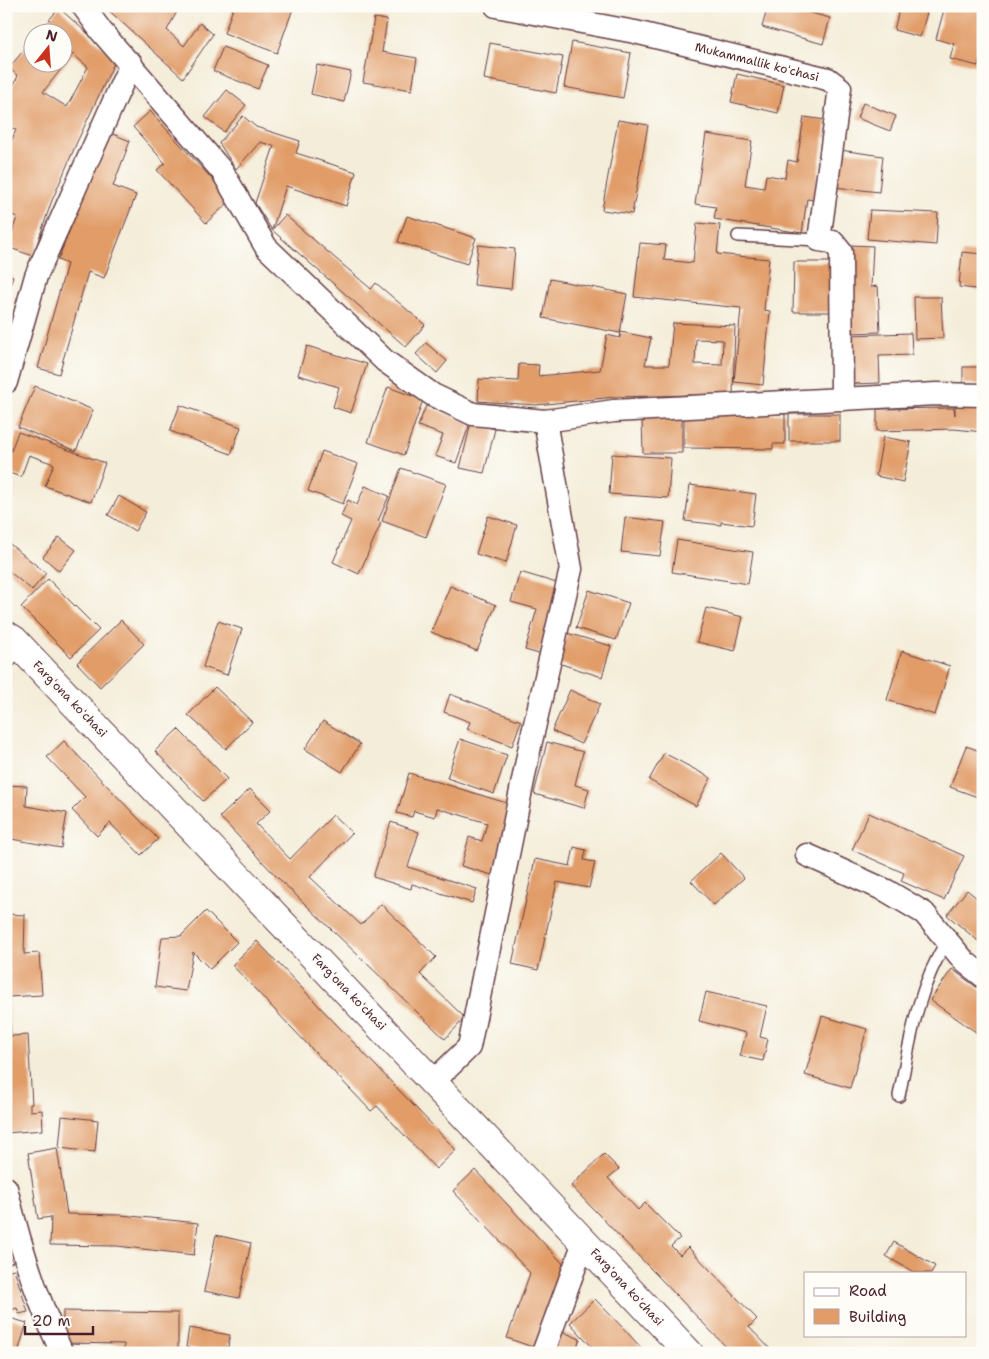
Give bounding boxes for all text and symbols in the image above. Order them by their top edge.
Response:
north arrow [22,22,72,72]
text: N [44,25,60,46]
street label: Mukammallik koʻchasi [693,39,821,85]
street label: Fargʻona koʻchasi [29,657,111,741]
street label: Fargʻona koʻchasi [308,950,390,1034]
street label: Fargʻona koʻchasi [587,1245,667,1329]
legend [804,1272,966,1336]
text: Road [849,1281,887,1301]
scale bar [25,1304,92,1336]
text: Building [849,1307,906,1327]
text: 20 m [32,1311,71,1331]

